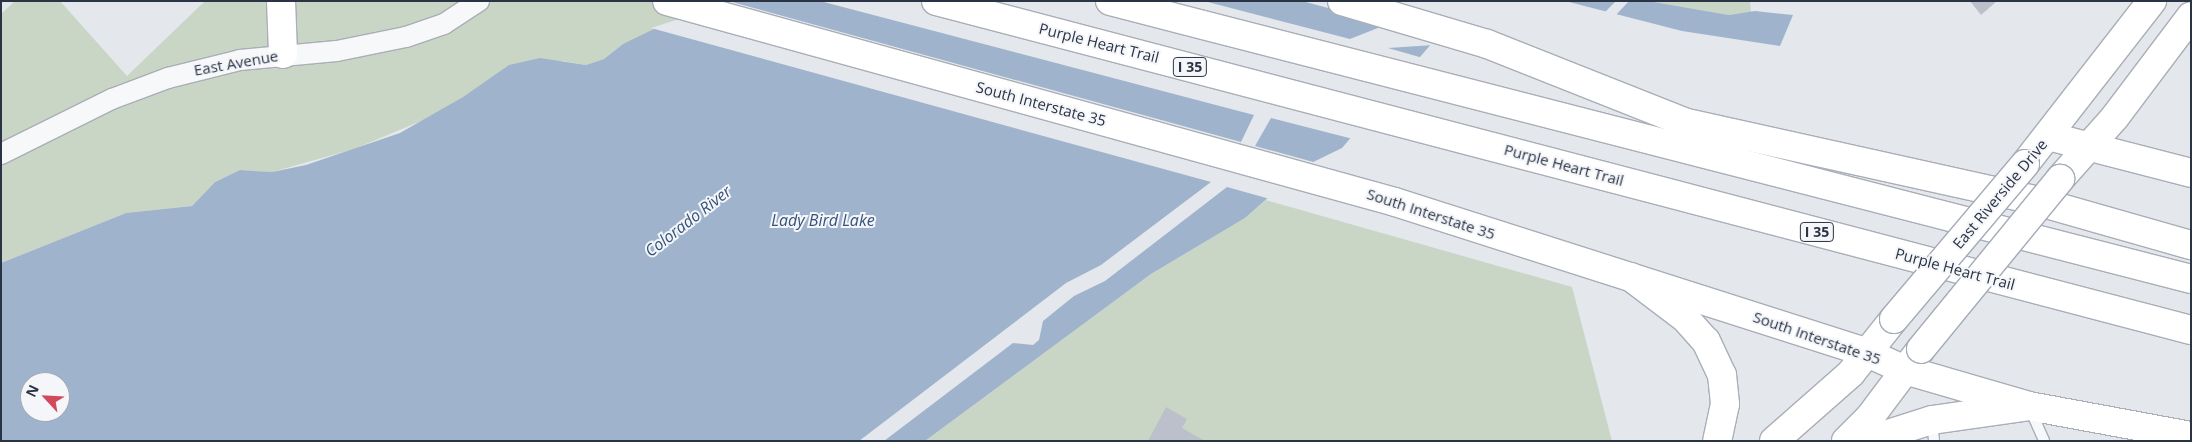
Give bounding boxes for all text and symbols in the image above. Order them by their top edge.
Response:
street label: Purple Heart Trail [1037,19,1161,67]
street label: East Avenue [192,47,280,79]
road number: I 35 [1172,56,1208,78]
street label: South Interstate 35 [974,78,1108,130]
street label: East Riverside Drive [1949,136,2051,252]
street label: Purple Heart Trail [1502,140,1626,190]
water label: Colorado River [641,181,735,261]
street label: South Interstate 35 [1365,185,1497,243]
water label: Lady Bird Lake [771,210,875,230]
road number: I 35 [1800,220,1834,243]
street label: Purple Heart Trail [1893,244,2017,294]
street label: South Interstate 35 [1751,308,1883,368]
north arrow [20,372,70,422]
text: N [21,382,43,400]

